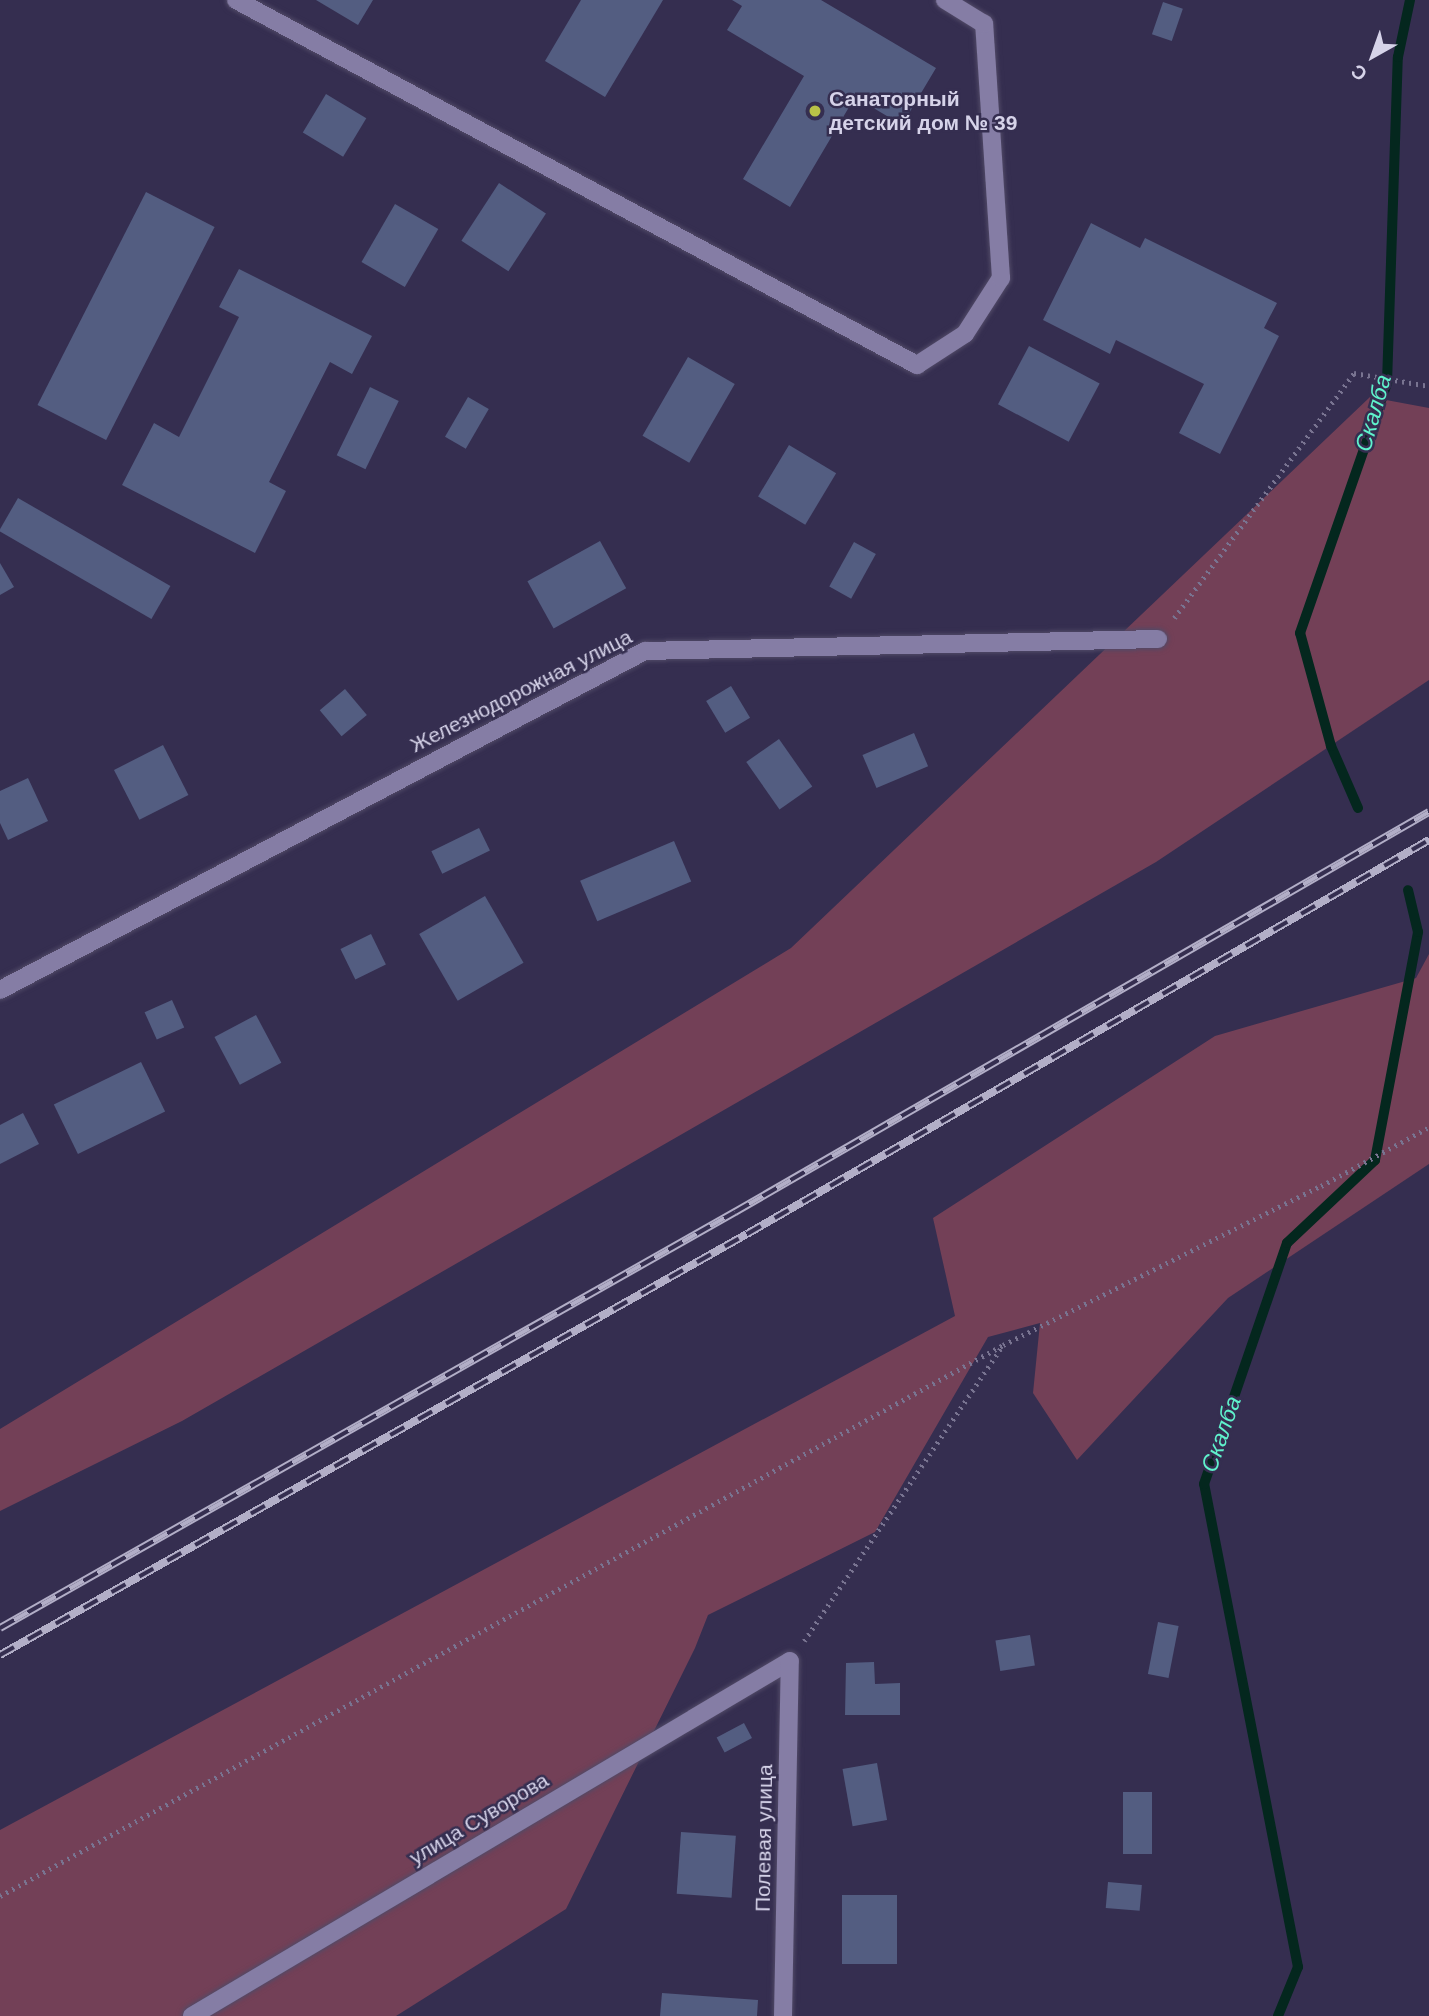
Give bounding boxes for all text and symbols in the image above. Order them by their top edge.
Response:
north arrow [1338,21,1408,91]
text: С [1347,60,1371,85]
place label: Санаторный детский дом № 39 [829,86,1017,136]
marker: Санаторный детский дом № 39 [807,103,823,119]
water label: Скалба [1349,371,1397,455]
street label: Железнодорожная улица [406,624,636,758]
water label: Скалба [1195,1392,1247,1476]
street label: Полевая улица [750,1764,778,1912]
street label: улица Суворова [405,1768,553,1870]

